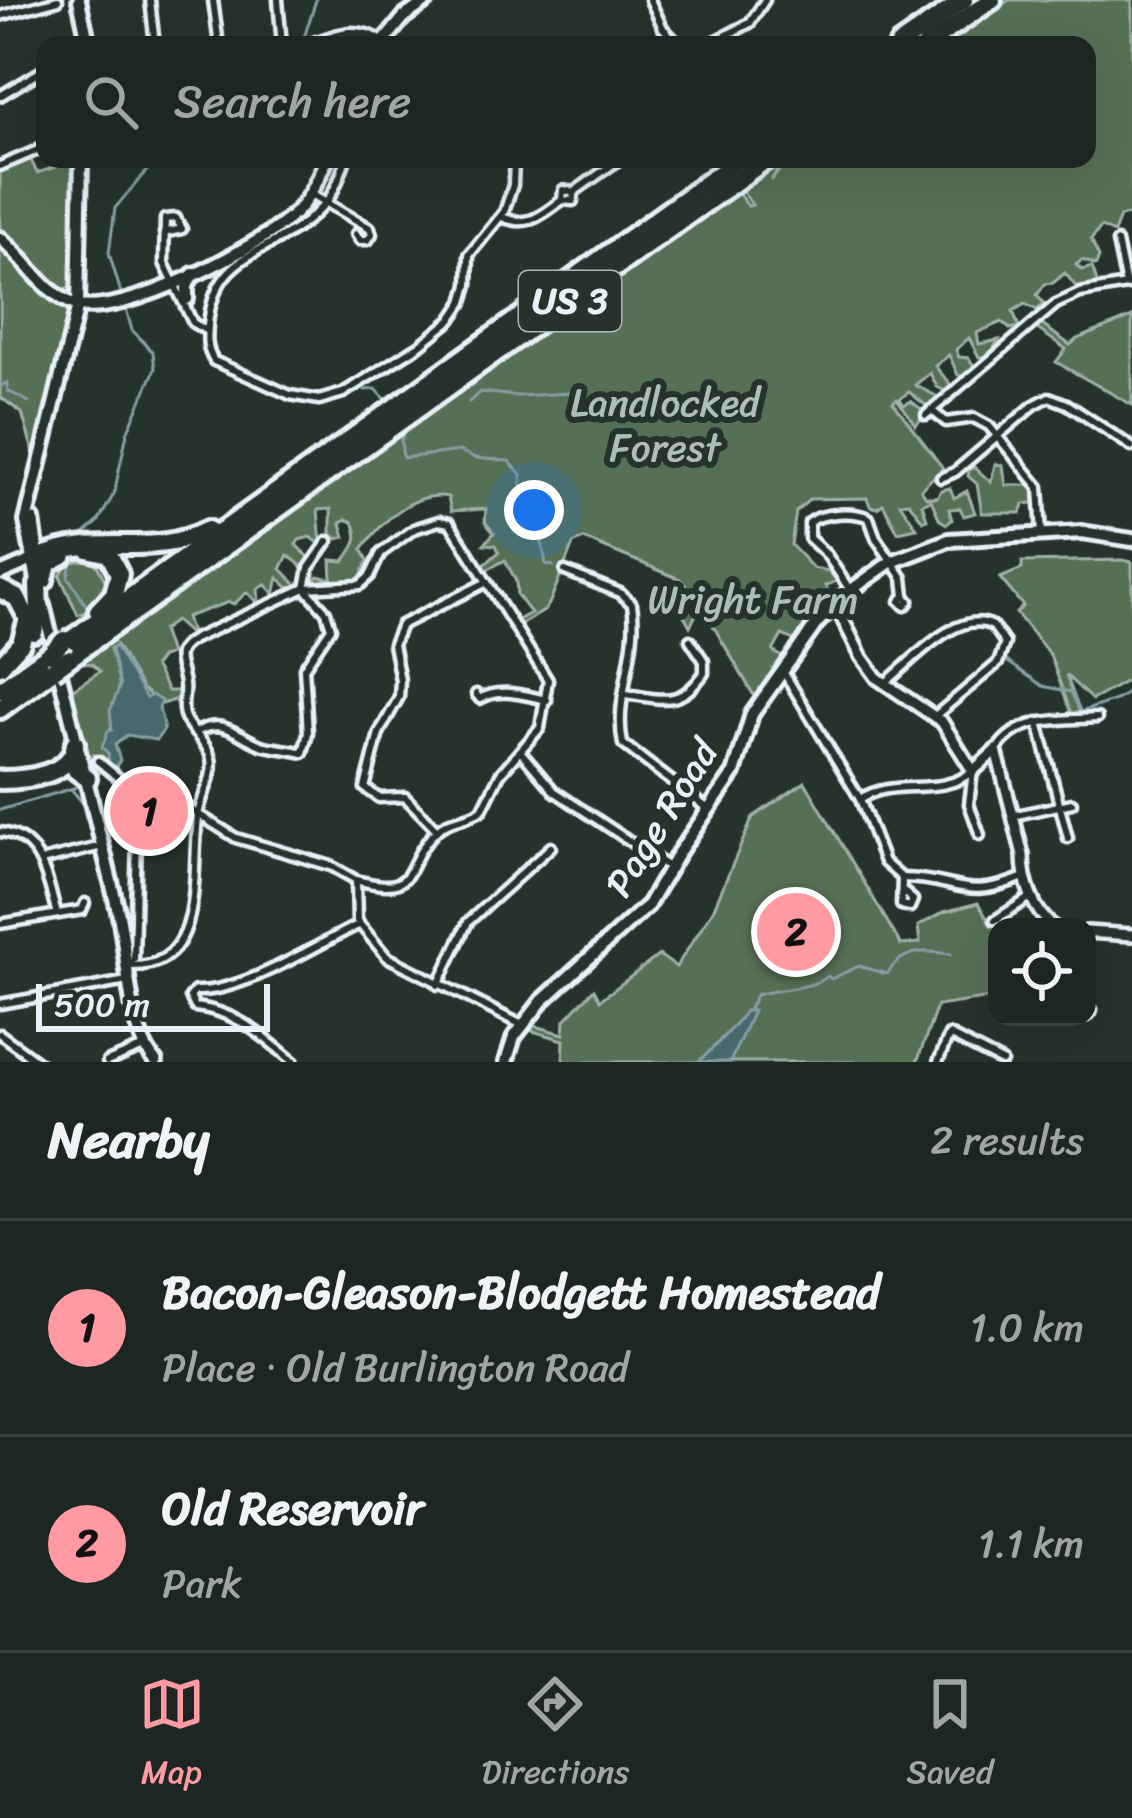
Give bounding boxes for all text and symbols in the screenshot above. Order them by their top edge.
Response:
search box [36,36,1096,168]
text: Search here [174,62,411,142]
icon: search [78,69,144,135]
road number: US 3 [519,271,621,331]
park label: Landlocked Forest [570,368,762,482]
your location [504,480,564,540]
park label: Wright Farm [648,565,858,634]
street label: Page Road [585,723,738,911]
pin: 1 [110,766,188,856]
pin: 2 [757,887,835,977]
map controls [988,918,1096,1026]
button: locate [988,918,1096,1026]
text: 500 m [54,976,150,1034]
scale bar [36,978,270,1031]
text: Nearby [48,1095,209,1185]
text: 2 results [930,1106,1084,1175]
text: Bacon-Gleason-Blodgett Homestead [162,1253,880,1333]
text: 1 [79,1293,95,1362]
text: 1.0 km [970,1293,1084,1362]
text: Place · Old Burlington Road [162,1333,629,1402]
text: Old Reservoir [162,1469,424,1549]
text: 2 [76,1509,98,1578]
text: 1.1 km [978,1509,1084,1578]
text: Park [162,1549,242,1618]
tab: Map [139,1671,205,1801]
tab: Directions [482,1671,629,1801]
tab: Saved [906,1671,993,1801]

